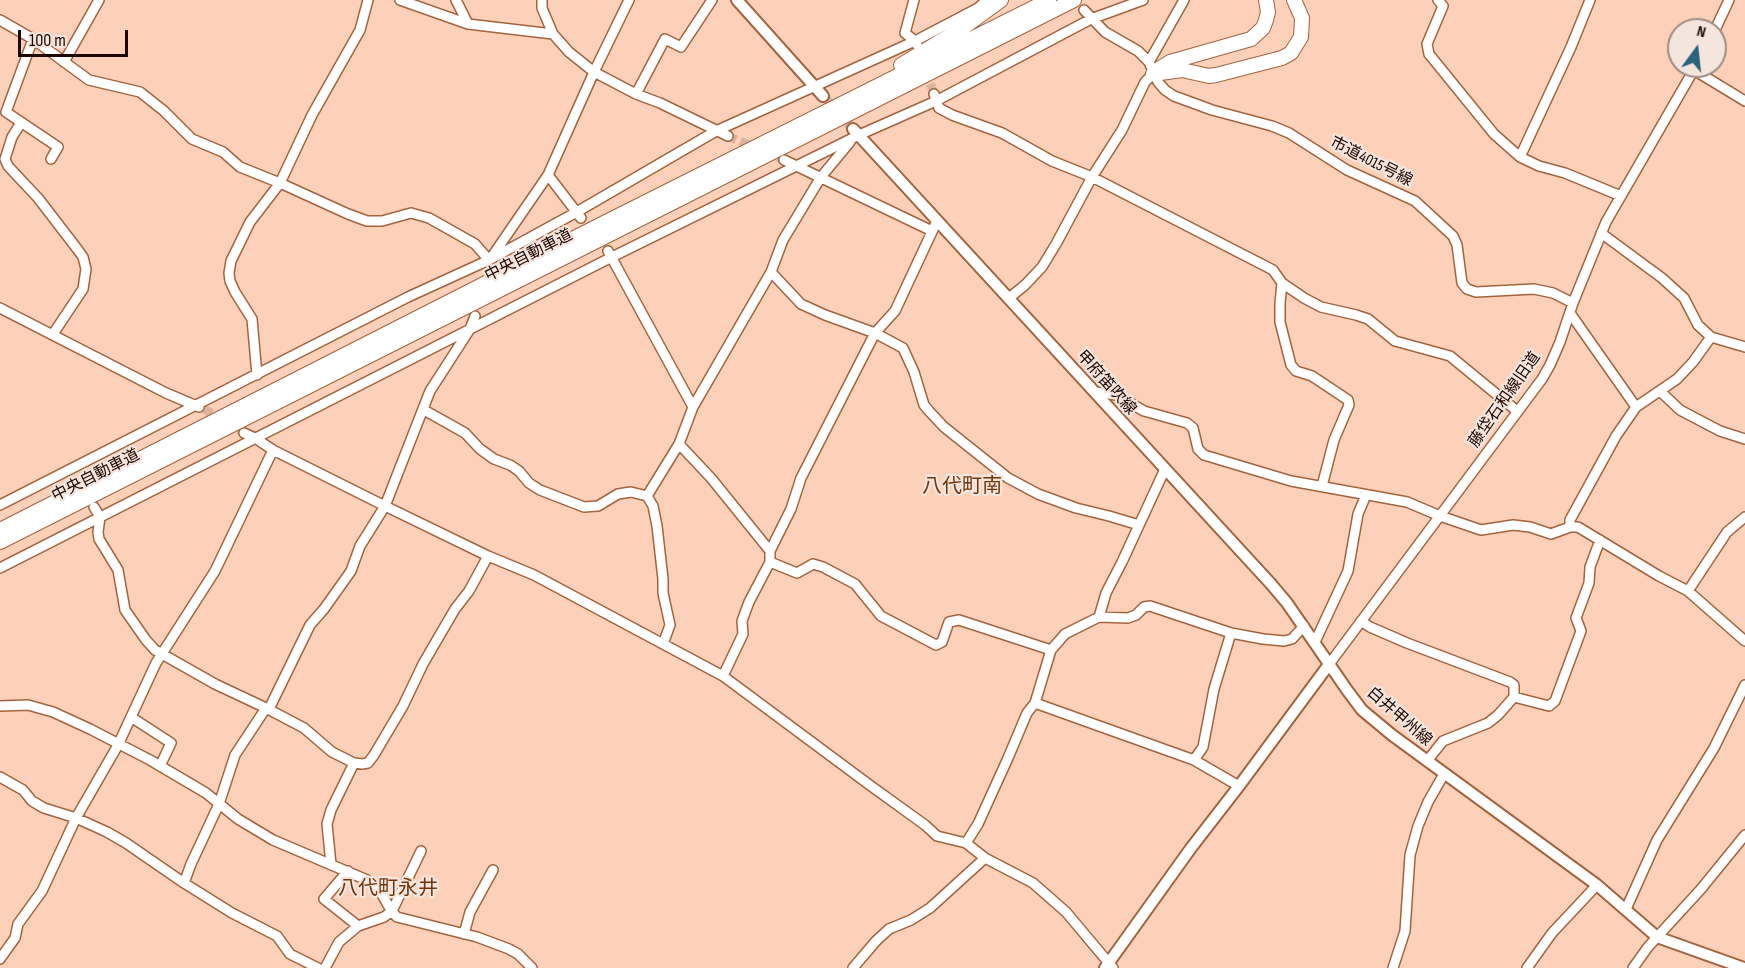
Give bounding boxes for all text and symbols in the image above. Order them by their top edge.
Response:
scale bar [21,18,130,56]
north arrow [1667,18,1727,78]
text: N [1695,22,1708,42]
text: 100 m [29,30,66,51]
street label: 市道4015号線 [1327,133,1415,191]
street label: 中央自動車道 [482,226,576,286]
street label: 甲府笛吹線 [1072,347,1140,419]
street label: 藤垈石和線旧道 [1465,349,1545,451]
street label: 中央自動車道 [49,446,143,506]
district label: 八代町南 [922,475,1002,499]
street label: 白井甲州線 [1363,684,1435,750]
district label: 八代町永井 [338,877,438,901]

